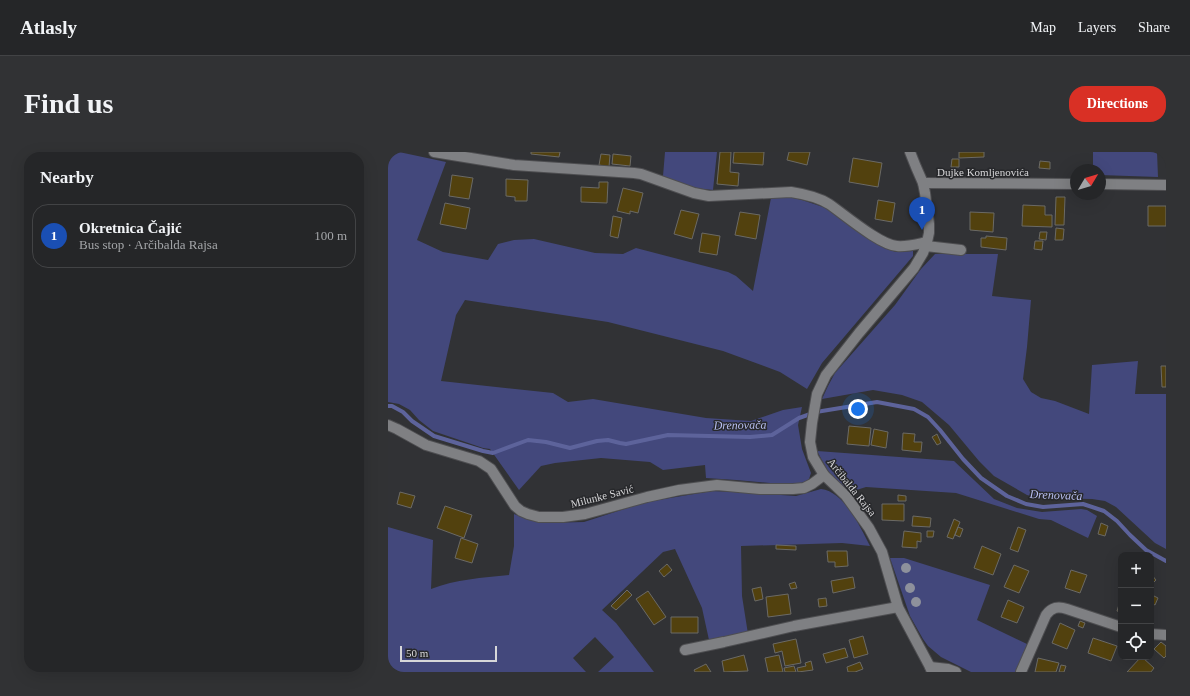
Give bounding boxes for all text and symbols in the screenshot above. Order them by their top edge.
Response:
text: Atlasly [20,17,77,38]
text: Map [1030,20,1056,35]
text: Layers [1078,20,1116,35]
text: Share [1138,20,1170,35]
button: Directions [1069,86,1166,122]
text: Find us [24,88,114,119]
north arrow [1070,164,1106,200]
street label: Dujke Komljenovića [937,166,1029,178]
text: Nearby [40,168,94,187]
pin: 1 [909,197,935,230]
text: Okretnica Čajić [79,220,182,236]
text: 1 [51,228,57,243]
text: 100 m [314,228,347,243]
text: Bus stop · Arčibalda Rajsa [79,237,218,252]
your location [848,399,868,419]
water label: Drenovača [712,418,767,432]
street label: Arčibalda Rajsa [825,456,879,518]
street label: Milunke Savić [569,482,635,510]
water label: Drenovača [1028,487,1083,503]
map controls [1118,552,1154,660]
button: + [1118,552,1154,588]
button: − [1118,588,1154,624]
button: locate [1118,624,1154,660]
scale bar [400,644,497,663]
text: 50 m [406,647,428,659]

